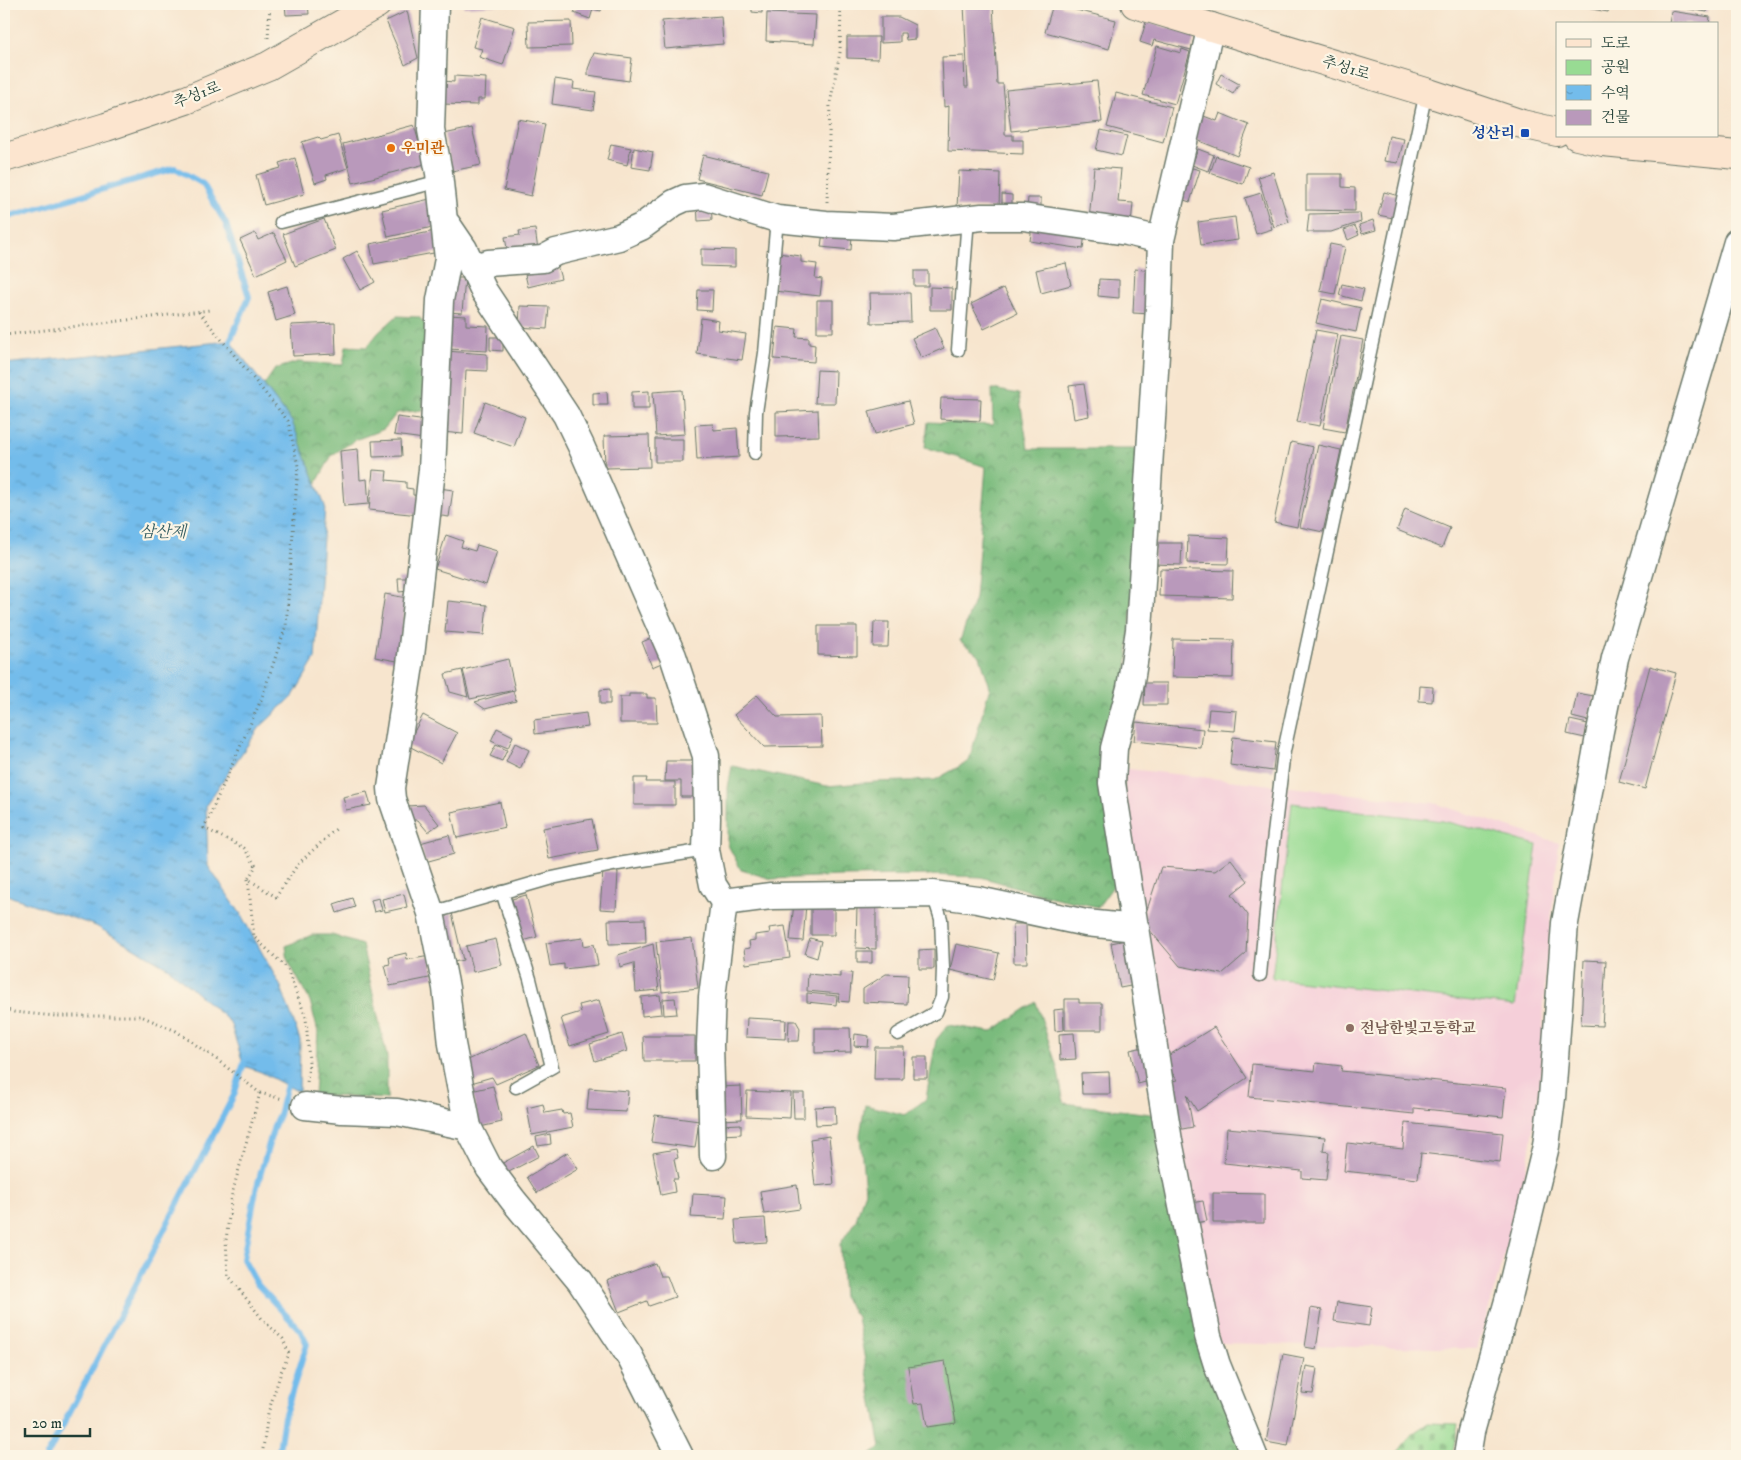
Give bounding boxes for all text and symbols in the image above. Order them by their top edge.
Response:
legend [1556,22,1718,138]
text: 도로 [1601,34,1630,53]
street label: 추성1로 [1320,52,1373,84]
text: 공원 [1601,58,1630,77]
street label: 추성1로 [171,77,224,113]
text: 수역 [1601,84,1630,103]
text: 건물 [1601,108,1630,127]
place label: 성산리 [1472,124,1515,143]
marker: 성산리 [1519,127,1531,139]
place label: 우미관 [401,139,445,158]
marker: 우미관 [385,142,397,154]
water label: 삼산제 [140,522,188,542]
place label: 전남한빛고등학교 [1360,1019,1476,1038]
marker: 전남한빛고등학교 [1344,1022,1356,1034]
scale bar [25,1405,90,1437]
text: 20 m [32,1414,62,1433]

